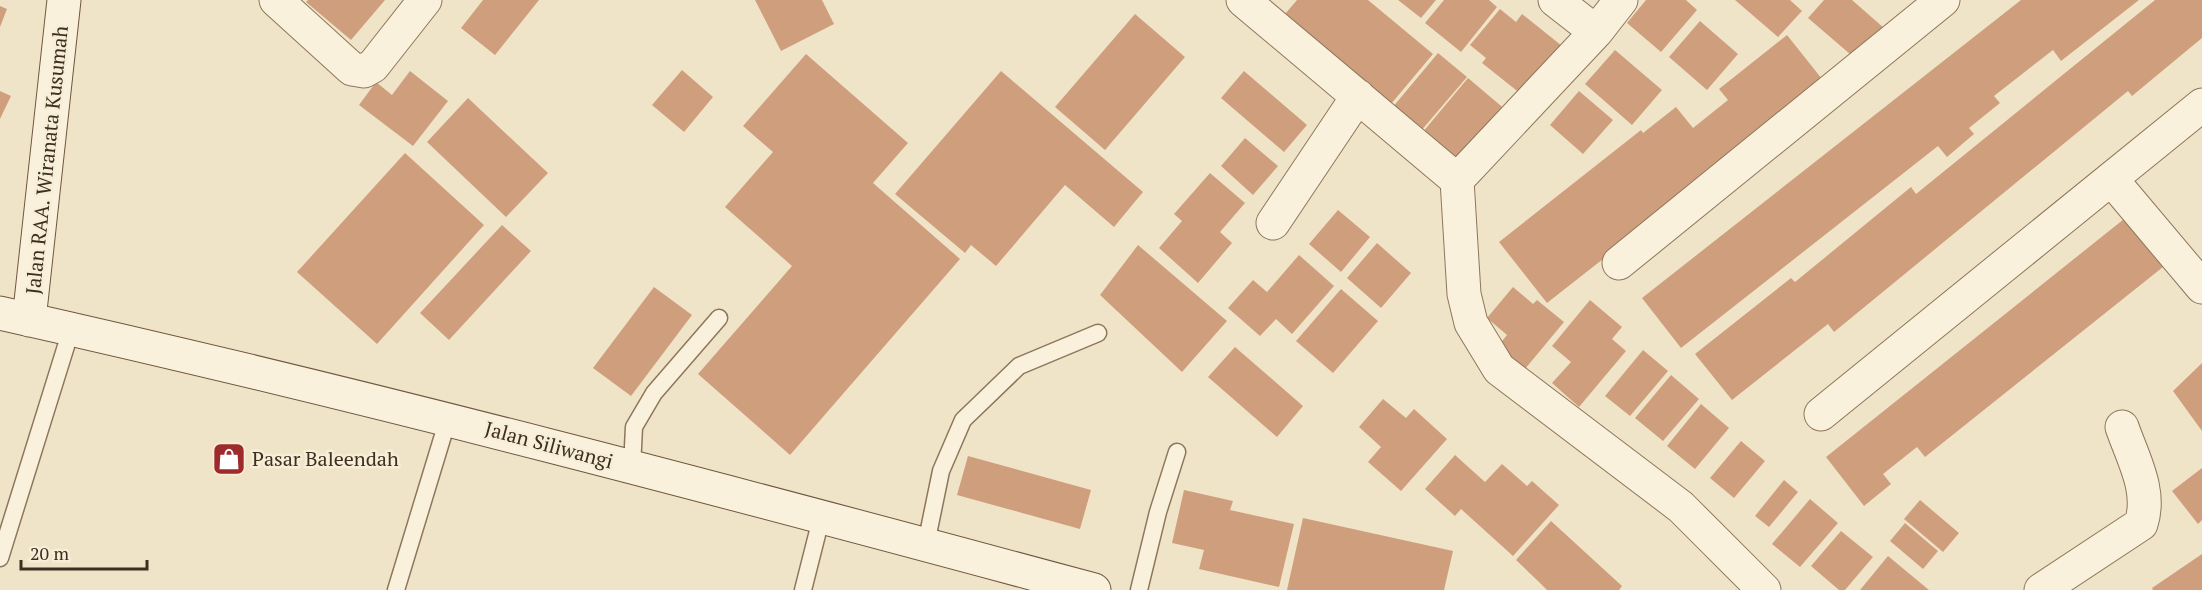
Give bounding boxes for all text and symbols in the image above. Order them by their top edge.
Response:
street label: Jalan RAA. Wiranata Kusumah [19,24,74,296]
street label: Jalan Siliwangi [482,414,616,475]
shop icon: Pasar Baleendah [211,441,247,477]
place label: Pasar Baleendah [252,445,399,472]
scale bar [21,533,147,571]
text: 20 m [30,541,70,565]

